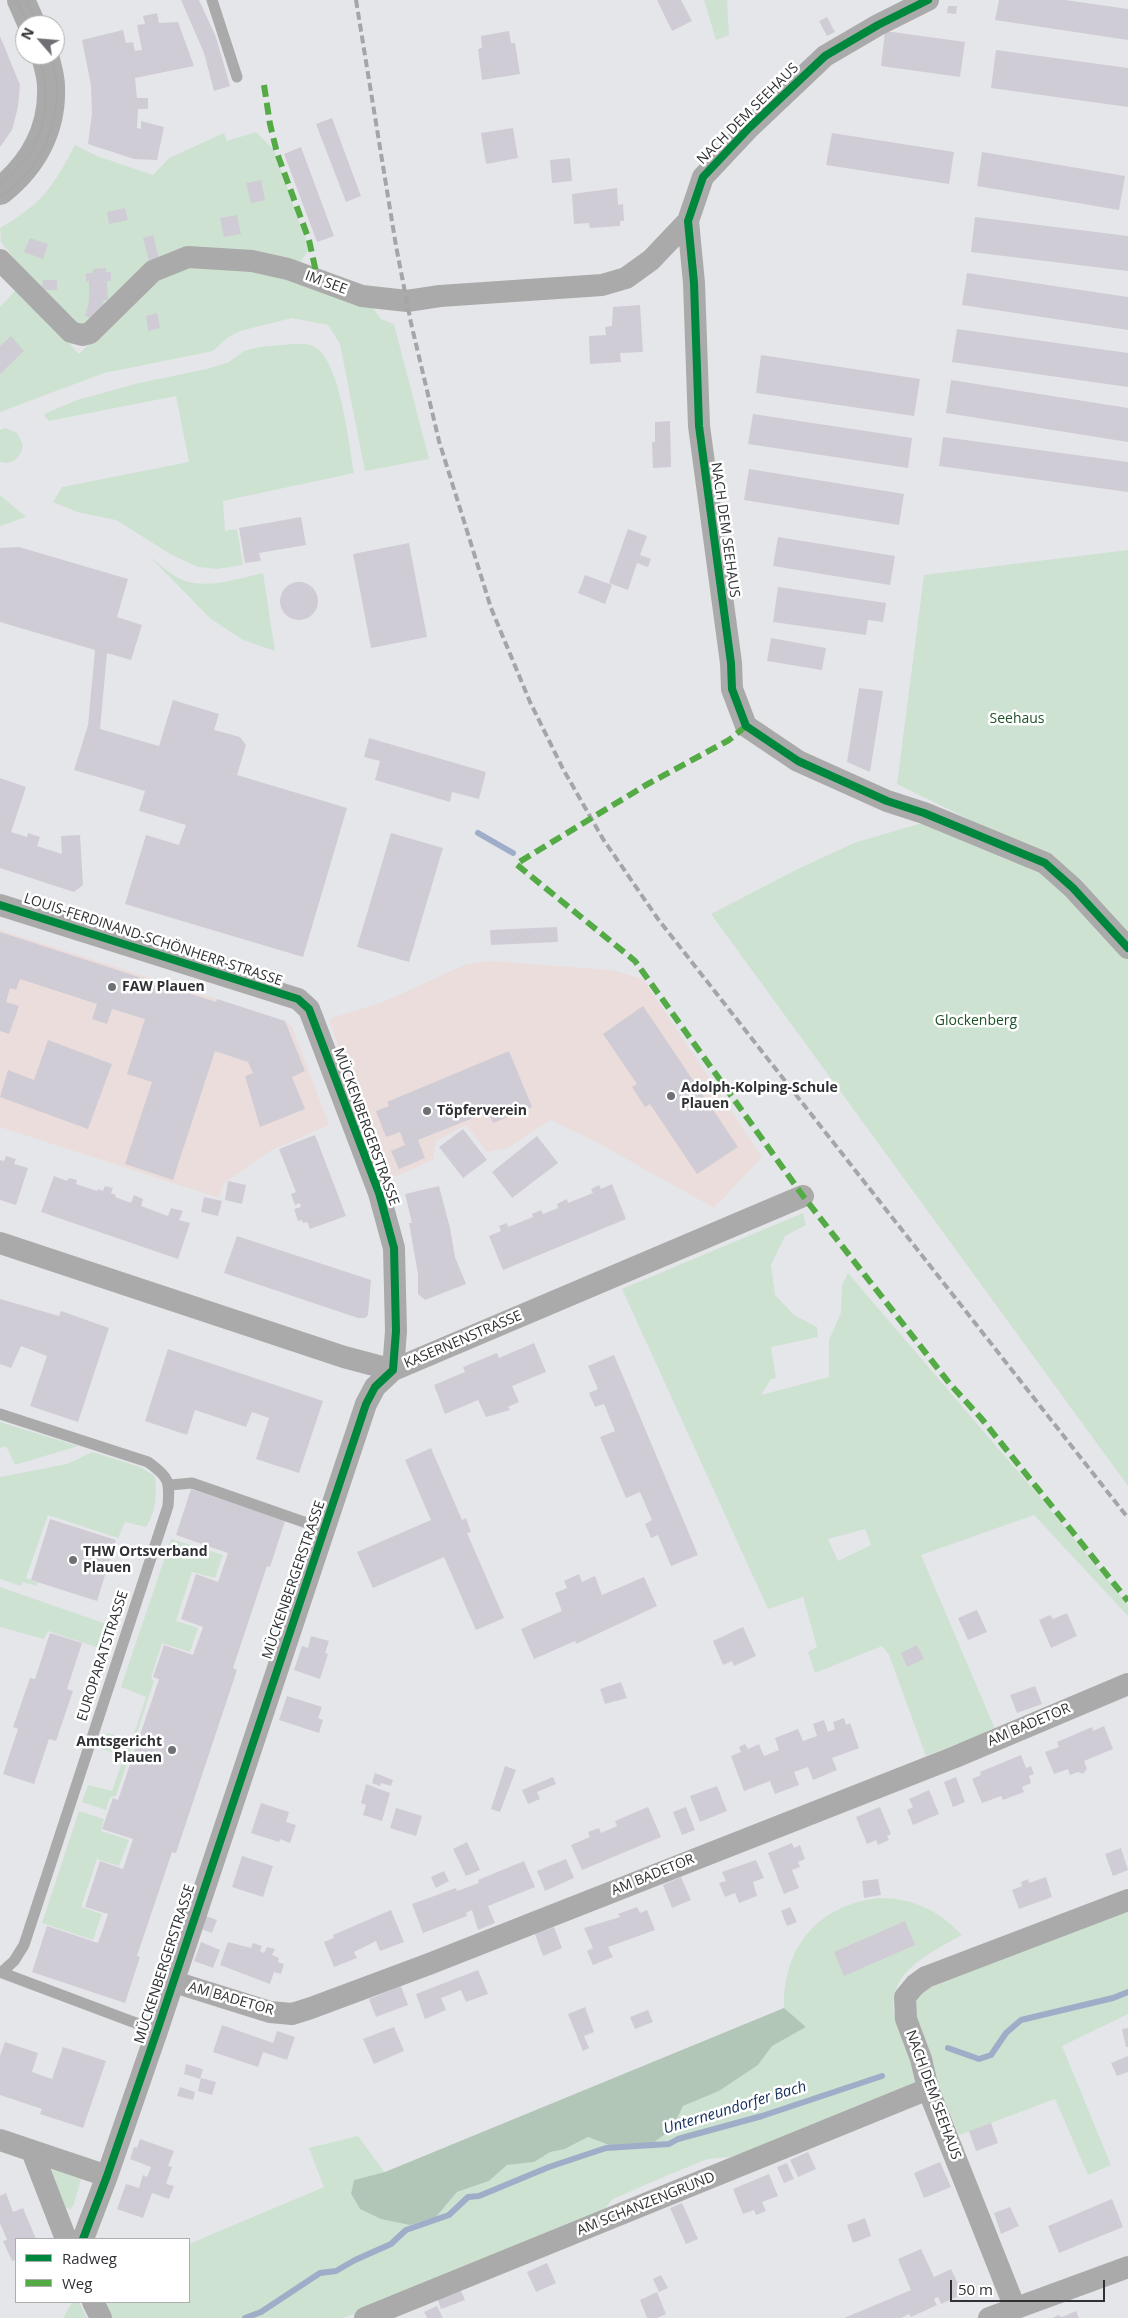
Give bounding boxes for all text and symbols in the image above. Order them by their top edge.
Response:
north arrow [15,15,65,65]
text: N [16,24,38,43]
street label: NACH DEM SEEHAUS [694,60,802,168]
street label: IM SEE [303,268,349,298]
street label: NACH DEM SEEHAUS [707,461,743,599]
park label: Seehaus [989,711,1045,727]
street label: LOUIS-FERDINAND-SCHÖNHERR-STRASSE [22,890,284,990]
place label: FAW Plauen [122,979,205,995]
marker: FAW Plauen [106,981,118,993]
park label: Glockenberg [935,1013,1017,1029]
street label: MÜCKENBERGERSTRASSE [330,1046,402,1208]
place label: Adolph-Kolping-Schule Plauen [681,1080,838,1112]
marker: Adolph-Kolping-Schule Plauen [665,1090,677,1102]
place label: Töpferverein [437,1103,527,1119]
marker: Töpferverein [421,1105,433,1117]
street label: KASERNENSTRASSE [402,1308,524,1372]
street label: MÜCKENBERGERSTRASSE [259,1499,329,1661]
place label: THW Ortsverband Plauen [83,1544,207,1576]
marker: THW Ortsverband Plauen [67,1554,79,1566]
street label: EUROPARATSTRASSE [74,1589,132,1723]
street label: AM BADETOR [985,1700,1073,1750]
place label: Amtsgericht Plauen [76,1734,162,1766]
marker: Amtsgericht Plauen [166,1744,178,1756]
street label: AM BADETOR [609,1851,697,1899]
street label: MÜCKENBERGERSTRASSE [131,1882,199,2046]
street label: AM BADETOR [186,1979,276,2019]
street label: NACH DEM SEEHAUS [902,2028,964,2162]
water label: Unterneundorfer Bach [661,2078,809,2138]
street label: AM SCHANZENGRUND [575,2169,717,2239]
legend [15,2238,190,2303]
text: Radweg [62,2248,117,2268]
scale bar [953,2270,1108,2302]
text: Weg [62,2273,92,2293]
text: 50 m [958,2279,993,2299]

